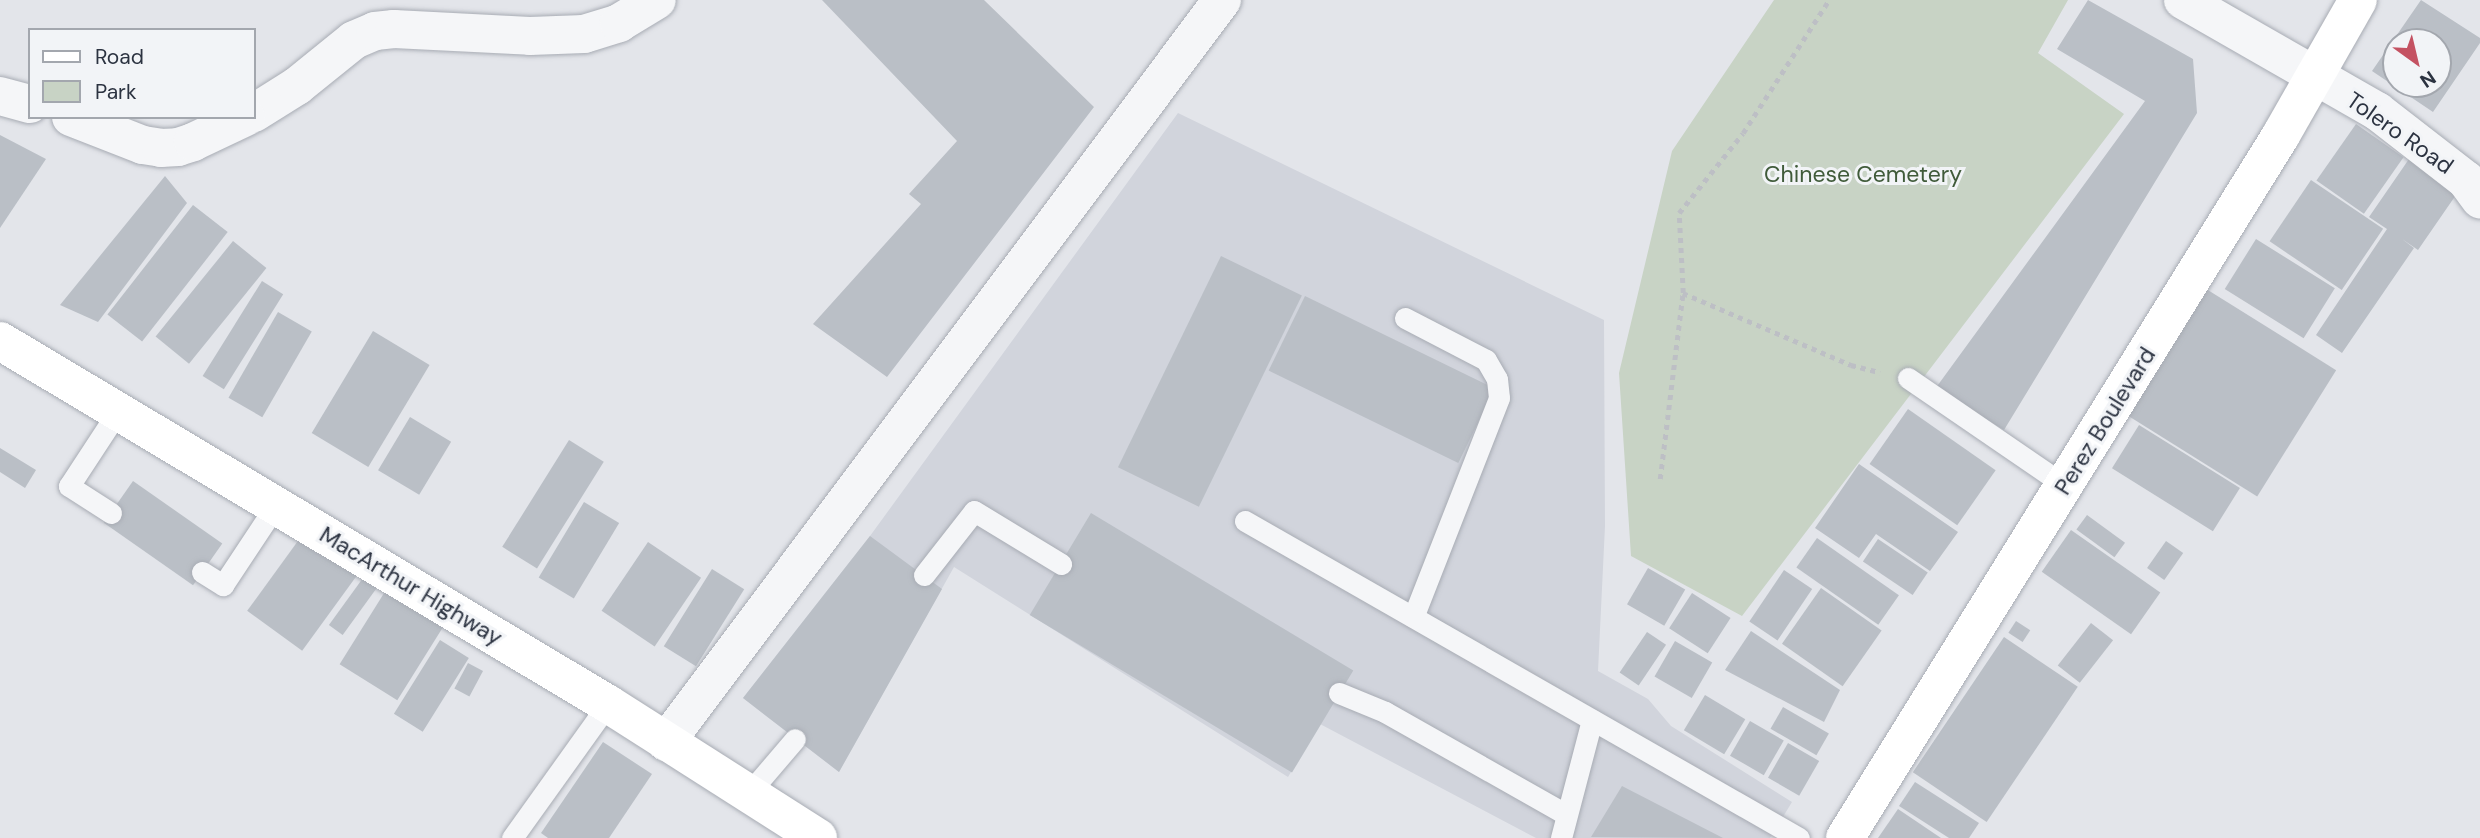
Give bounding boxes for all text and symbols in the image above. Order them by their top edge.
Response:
legend [28,28,256,119]
north arrow [2382,28,2452,98]
text: Road [95,43,144,71]
text: N [2415,65,2441,93]
text: Park [95,78,136,106]
street label: Tolero Road [2341,86,2459,180]
park label: Chinese Cemetery [1764,160,1962,188]
street label: Perez Boulevard [2049,342,2161,500]
street label: MacArthur Highway [315,521,507,651]

